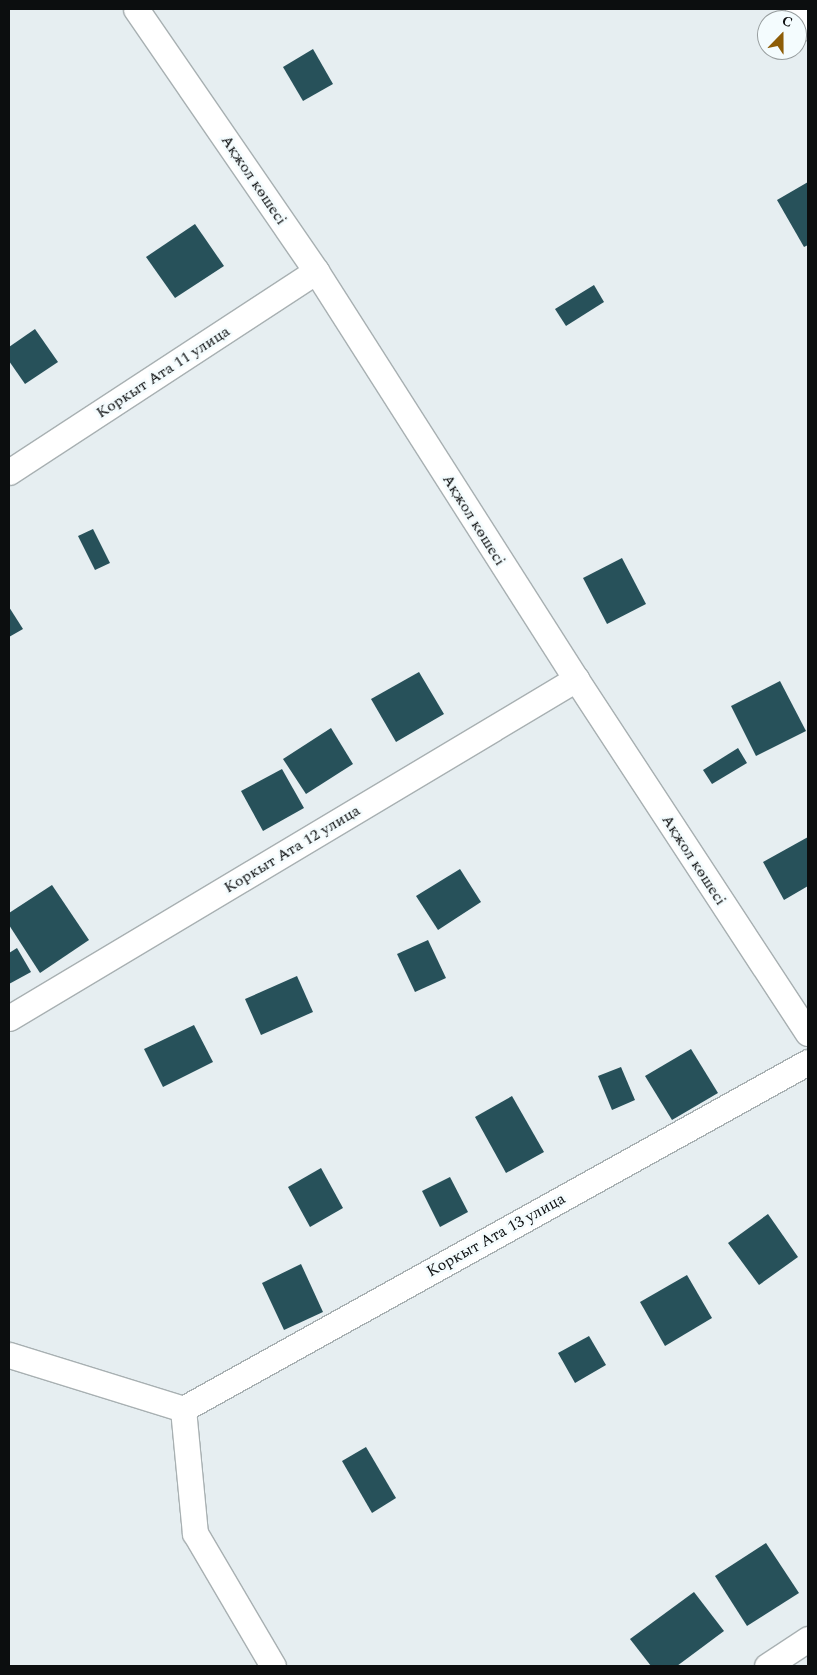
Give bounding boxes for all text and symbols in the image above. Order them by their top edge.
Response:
north arrow [757,10,807,60]
text: С [779,10,796,33]
street label: Ақжол көшесі [217,131,291,229]
street label: Коркыт Ата 11 улица [92,322,234,422]
street label: Ақжол көшесі [438,471,510,569]
street label: Коркыт Ата 12 улица [220,801,364,897]
street label: Ақжол көшесі [658,811,730,909]
street label: Коркыт Ата 13 улица [423,1189,569,1281]

